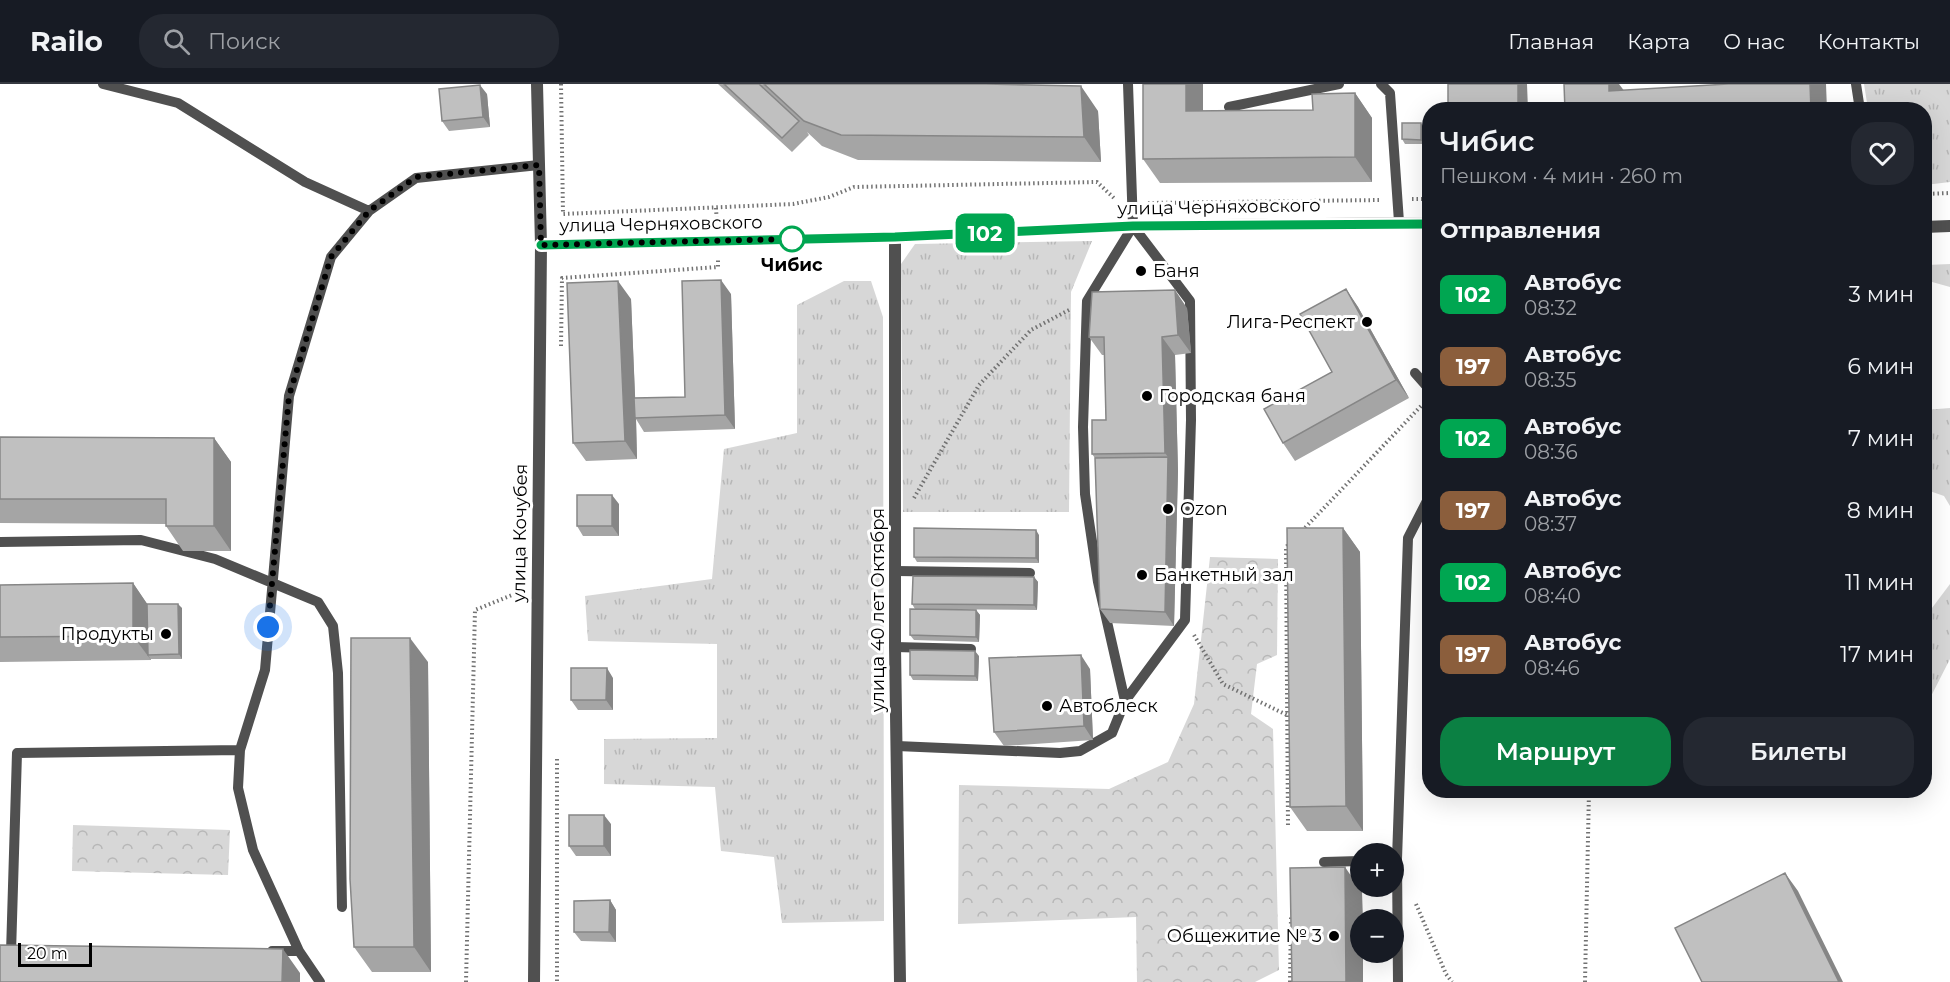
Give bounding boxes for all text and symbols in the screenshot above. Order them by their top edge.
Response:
search box [139,14,559,68]
text: Railo [30,24,103,58]
icon: search [160,25,193,58]
text: Поиск [208,28,280,55]
text: Главная [1508,29,1594,54]
text: Карта [1627,29,1690,54]
text: О нас [1723,29,1785,54]
text: Контакты [1818,29,1920,54]
button: heart [1851,122,1914,185]
text: Чибис [1440,124,1534,158]
text: Пешком · 4 мин · 260 m [1440,164,1683,188]
street label: улица Черняховского [1116,194,1321,220]
street label: улица Черняховского [558,211,763,237]
line badge: 102 [950,214,1020,252]
text: Отправления [1440,217,1601,244]
text: 102 [968,221,1002,246]
marker: Чибис [779,226,805,252]
place label: Чибис [761,254,823,276]
place label: Баня [1153,260,1200,282]
marker: Баня [1134,264,1148,278]
text: Автобус [1524,269,1622,296]
text: 3 мин [1848,281,1914,308]
text: 102 [1456,282,1490,307]
text: 08:32 [1524,296,1577,320]
place label: Лига-Респект [1227,311,1355,333]
marker: Лига-Респект [1360,315,1374,329]
text: Автобус [1524,341,1622,368]
text: 6 мин [1847,353,1914,380]
text: 197 [1456,354,1490,379]
text: 08:35 [1524,368,1577,392]
place label: Городская баня [1159,385,1306,407]
marker: Городская баня [1140,389,1154,403]
text: Автобус [1524,413,1622,440]
text: 7 мин [1848,425,1914,452]
text: 102 [1456,426,1490,451]
text: 08:36 [1524,440,1578,464]
street label: улица Кочубея [508,463,532,604]
text: Автобус [1524,485,1622,512]
text: 8 мин [1847,497,1914,524]
place label: Ozon [1180,498,1228,520]
text: 197 [1456,498,1490,523]
marker: Ozon [1161,502,1175,516]
street label: улица 40 лет Октября [867,508,889,713]
text: 08:37 [1524,512,1577,536]
text: Автобус [1524,557,1622,584]
place label: Банкетный зал [1154,564,1294,586]
marker: Банкетный зал [1135,568,1149,582]
text: 11 мин [1845,569,1914,596]
text: 102 [1456,570,1490,595]
text: 08:40 [1524,584,1581,608]
your location [253,612,283,642]
place label: Продукты [61,623,154,645]
marker: Продукты [159,627,173,641]
text: Автобус [1524,629,1622,656]
text: 17 мин [1840,641,1914,668]
text: 197 [1456,642,1490,667]
text: 08:46 [1524,656,1580,680]
place label: Автоблеск [1059,695,1158,717]
marker: Автоблеск [1040,699,1054,713]
button: Маршрут [1440,717,1671,786]
button: Билеты [1683,717,1914,786]
map controls [1350,843,1404,963]
button: + [1350,843,1404,897]
button: − [1350,909,1404,963]
place label: Общежитие № 3 [1167,925,1322,947]
marker: Общежитие № 3 [1327,929,1341,943]
scale bar [18,940,92,968]
text: 20 m [27,944,68,963]

